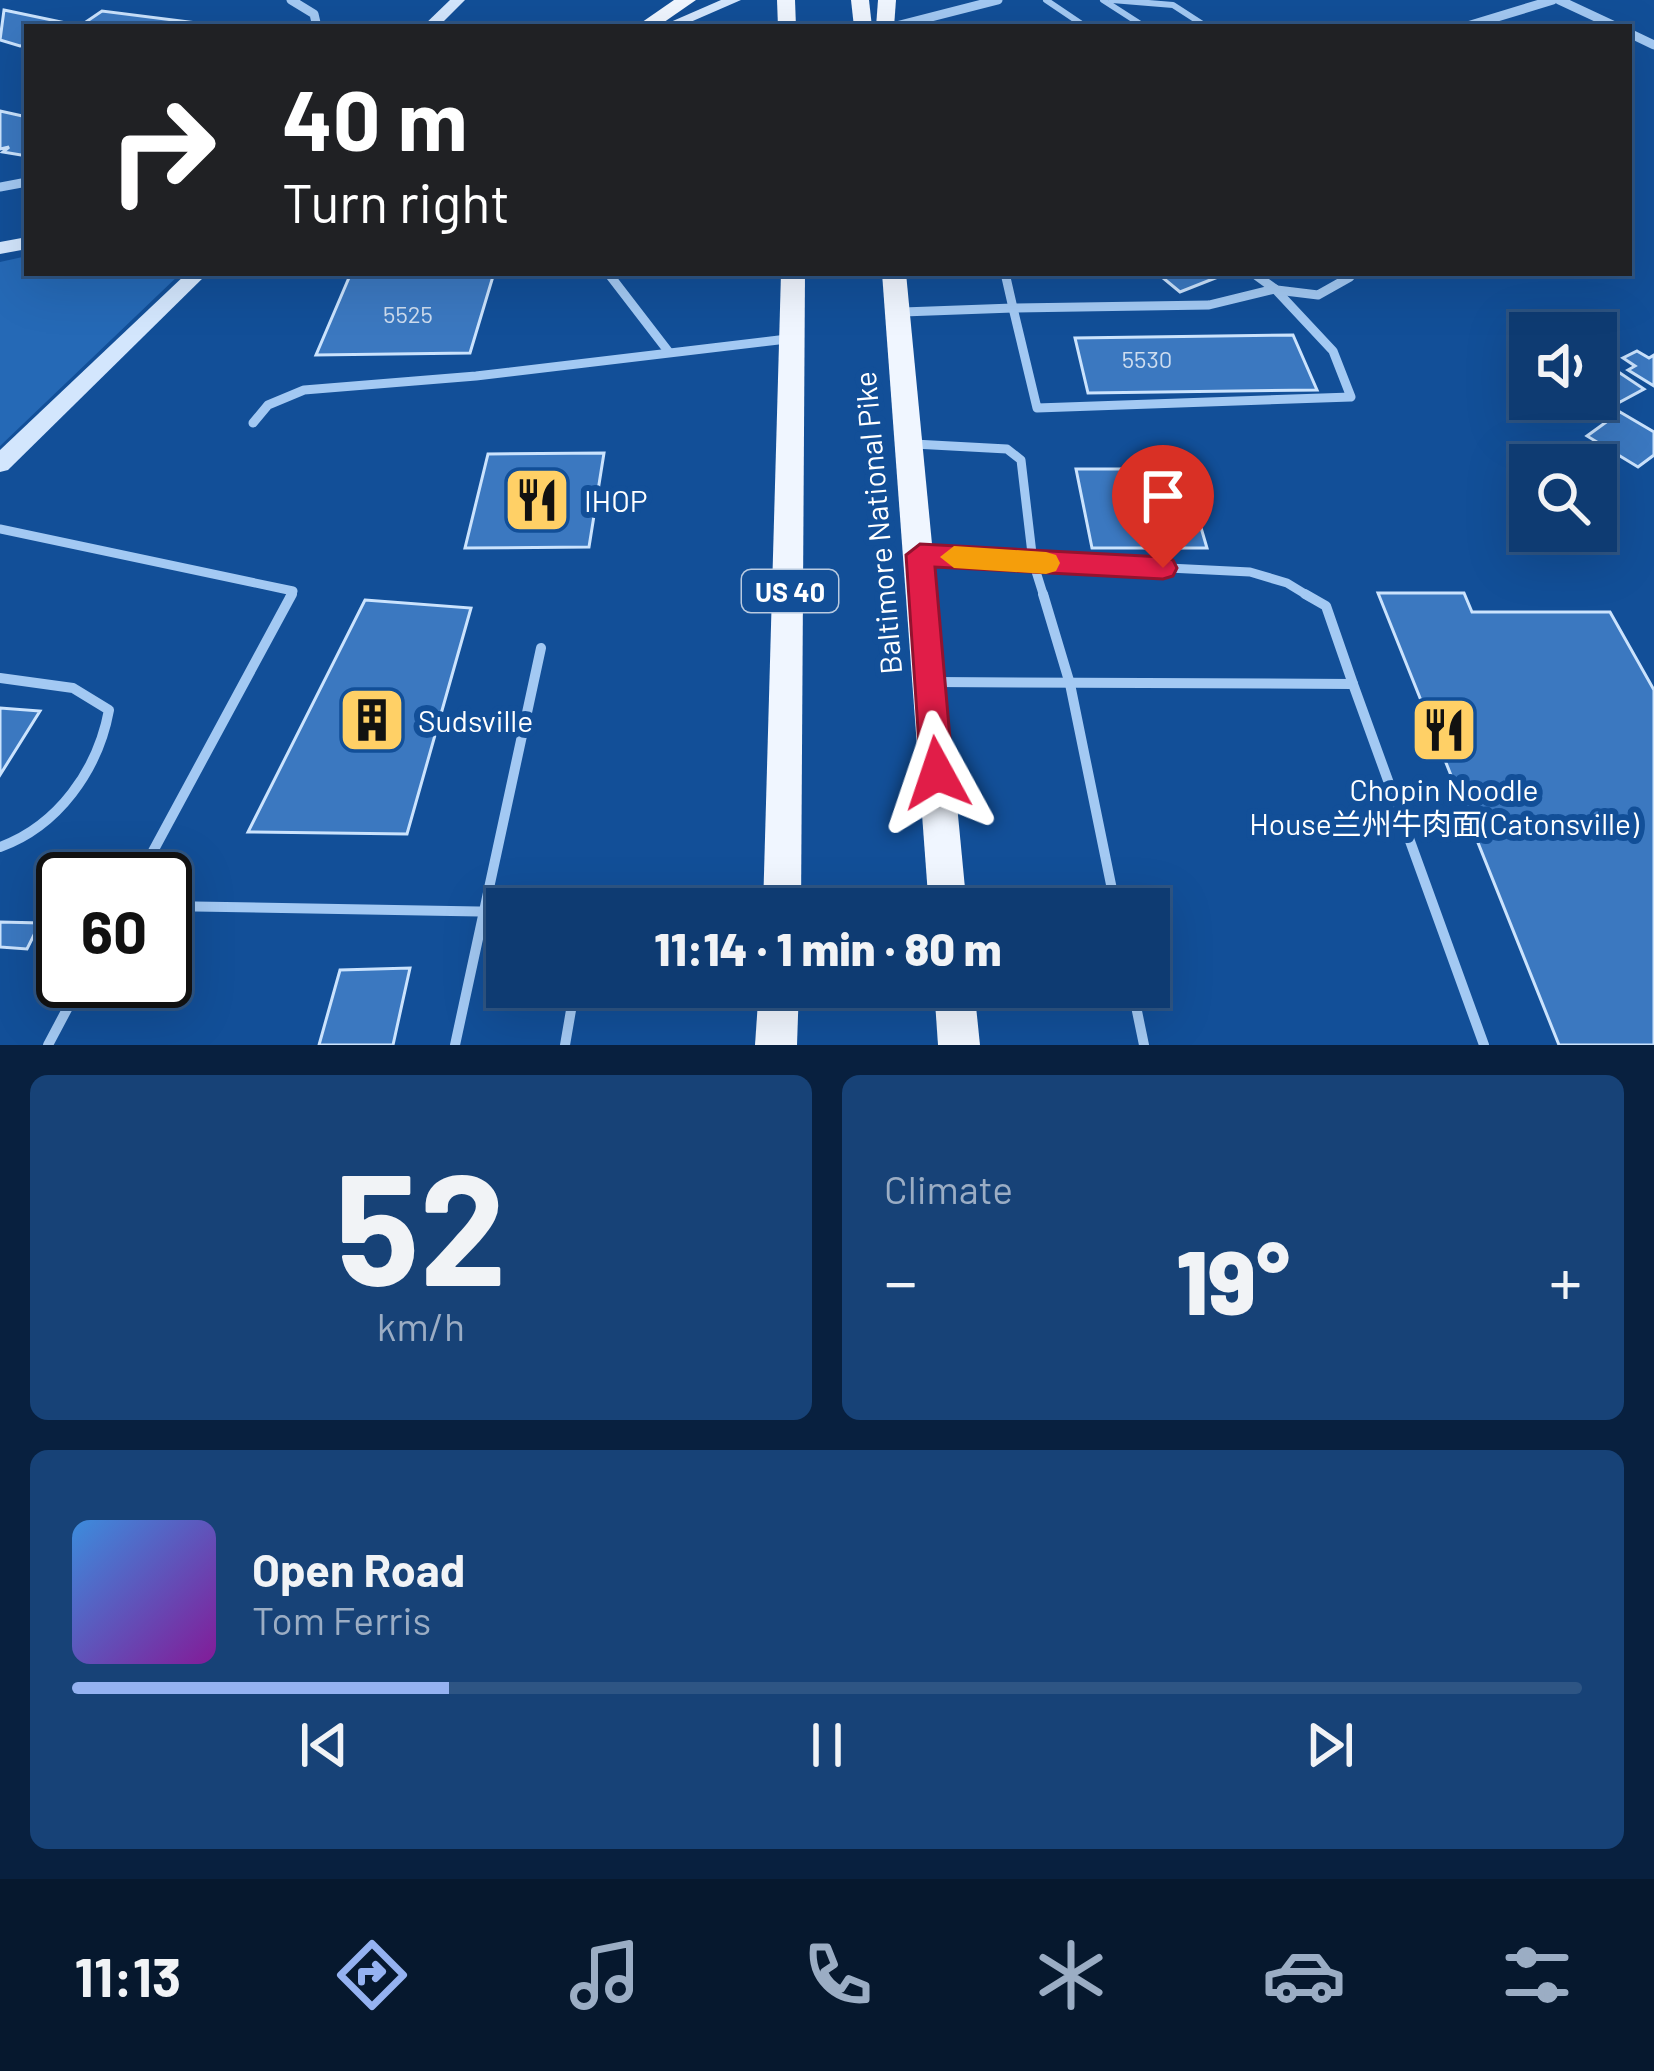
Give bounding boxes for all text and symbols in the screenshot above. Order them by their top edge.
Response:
text: 40 m [282,67,468,168]
icon: right [84,72,240,228]
text: Turn right [282,169,510,234]
house number: 5525 [383,299,433,328]
map controls [1509,312,1617,552]
button: sound [1509,312,1617,420]
house number: 5530 [1122,344,1172,373]
street label: Baltimore National Pike [846,370,908,676]
button: search [1509,444,1617,552]
pin [1112,445,1214,568]
icon: arrive [1130,463,1196,529]
restaurant icon: IHOP [502,465,572,535]
place label: IHOP [584,482,648,518]
road number: US 40 [742,570,838,612]
building icon: Sudsville [337,685,407,755]
restaurant icon: Chopin Noodle House兰州牛肉面(Catonsville) [1409,695,1479,765]
place label: Sudsville [418,702,533,738]
position arrow [874,710,1000,836]
place label: Chopin Noodle House兰州牛肉面(Catonsville) [1249,771,1639,841]
speed limit sign: 60 [36,852,192,1008]
text: 11:14 · 1 min · 80 m [654,921,1002,975]
text: 52 [335,1130,507,1317]
text: Climate [884,1165,1013,1212]
text: 19° [1176,1225,1290,1333]
text: − [884,1240,917,1319]
text: + [1549,1240,1582,1319]
text: km/h [377,1302,465,1349]
text: Open Road [252,1542,465,1596]
text: Tom Ferris [252,1596,431,1643]
icon: previous [291,1712,357,1778]
icon: pause [794,1712,860,1778]
icon: next [1297,1712,1363,1778]
icon: directions [330,1933,414,2017]
icon: music [563,1933,647,2017]
icon: phone [796,1933,880,2017]
icon: climate [1029,1933,1113,2017]
icon: car [1262,1933,1346,2017]
icon: filters [1495,1933,1579,2017]
text: 11:13 [75,1943,181,2008]

